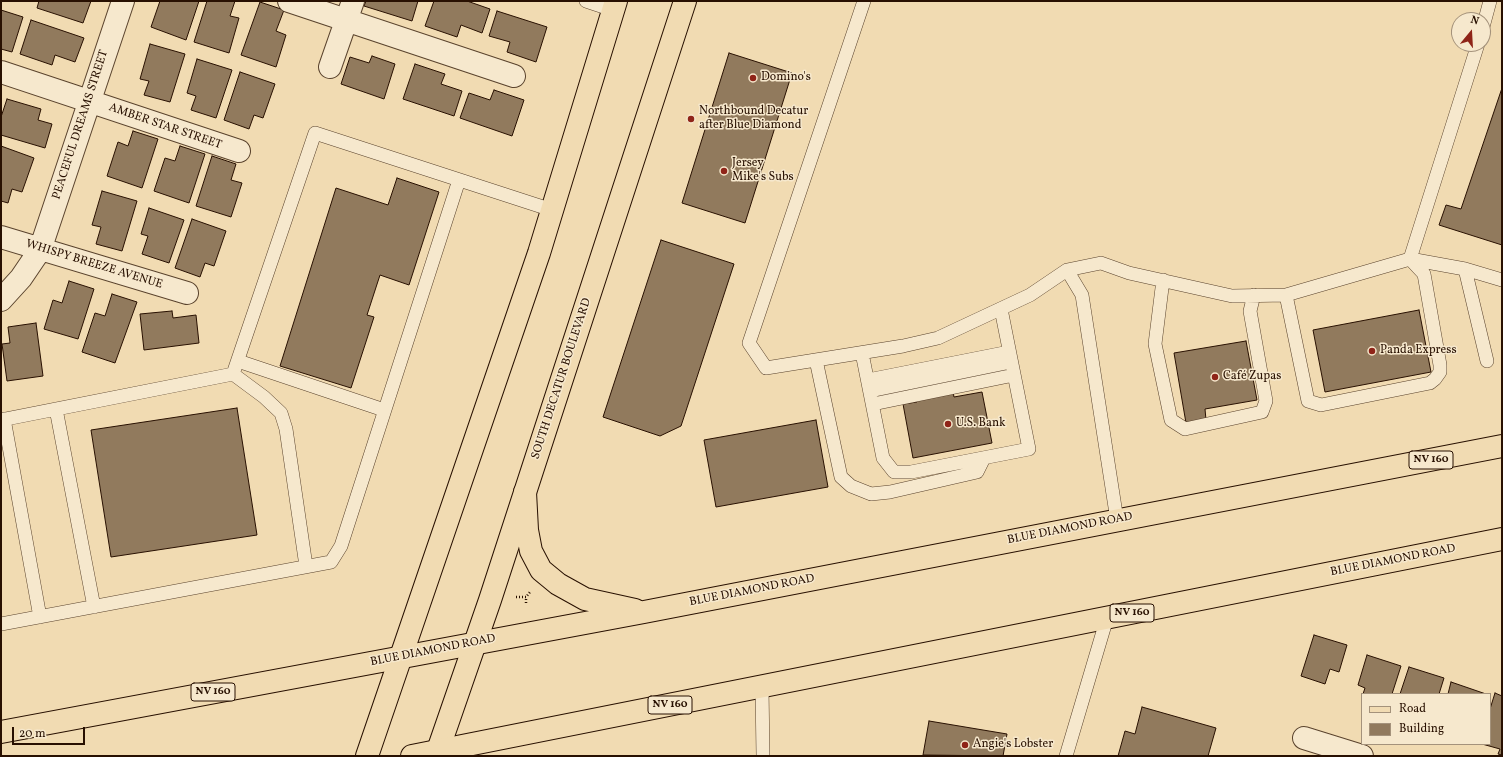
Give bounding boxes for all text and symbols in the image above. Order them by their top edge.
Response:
north arrow [1451,12,1491,52]
text: N [1468,13,1481,29]
street label: PEACEFUL DREAMS STREET [50,48,112,202]
place label: Domino's [761,71,811,85]
marker: Domino's [748,73,758,83]
street label: AMBER STAR STREET [107,101,223,153]
place label: Northbound Decatur after Blue Diamond [699,105,808,133]
marker: Northbound Decatur after Blue Diamond [686,114,696,124]
place label: Jersey Mike's Subs [732,157,794,185]
marker: Jersey Mike's Subs [719,166,729,176]
street label: WHISPY BREEZE AVENUE [24,237,164,293]
street label: SOUTH DECATUR BOULEVARD [529,297,595,461]
place label: Panda Express [1380,344,1457,358]
marker: Panda Express [1367,346,1377,356]
place label: Café Zupas [1223,370,1281,384]
marker: Café Zupas [1210,372,1220,382]
place label: U.S. Bank [956,417,1006,431]
marker: U.S. Bank [943,419,953,429]
road number: NV 160 [1409,451,1453,469]
street label: BLUE DIAMOND ROAD [1006,510,1134,548]
street label: BLUE DIAMOND ROAD [1329,542,1457,580]
street label: BLUE DIAMOND ROAD [688,572,816,610]
road number: NV 160 [1110,604,1154,622]
street label: BLUE DIAMOND ROAD [369,632,497,670]
road number: NV 160 [191,683,235,701]
legend [1361,693,1491,745]
road number: NV 160 [648,696,692,714]
text: Road [1399,701,1426,717]
scale bar [14,719,87,745]
text: Building [1399,721,1444,737]
text: 20 m [19,726,46,742]
place label: Angie's Lobster [973,738,1053,752]
marker: Angie's Lobster [960,740,970,750]

